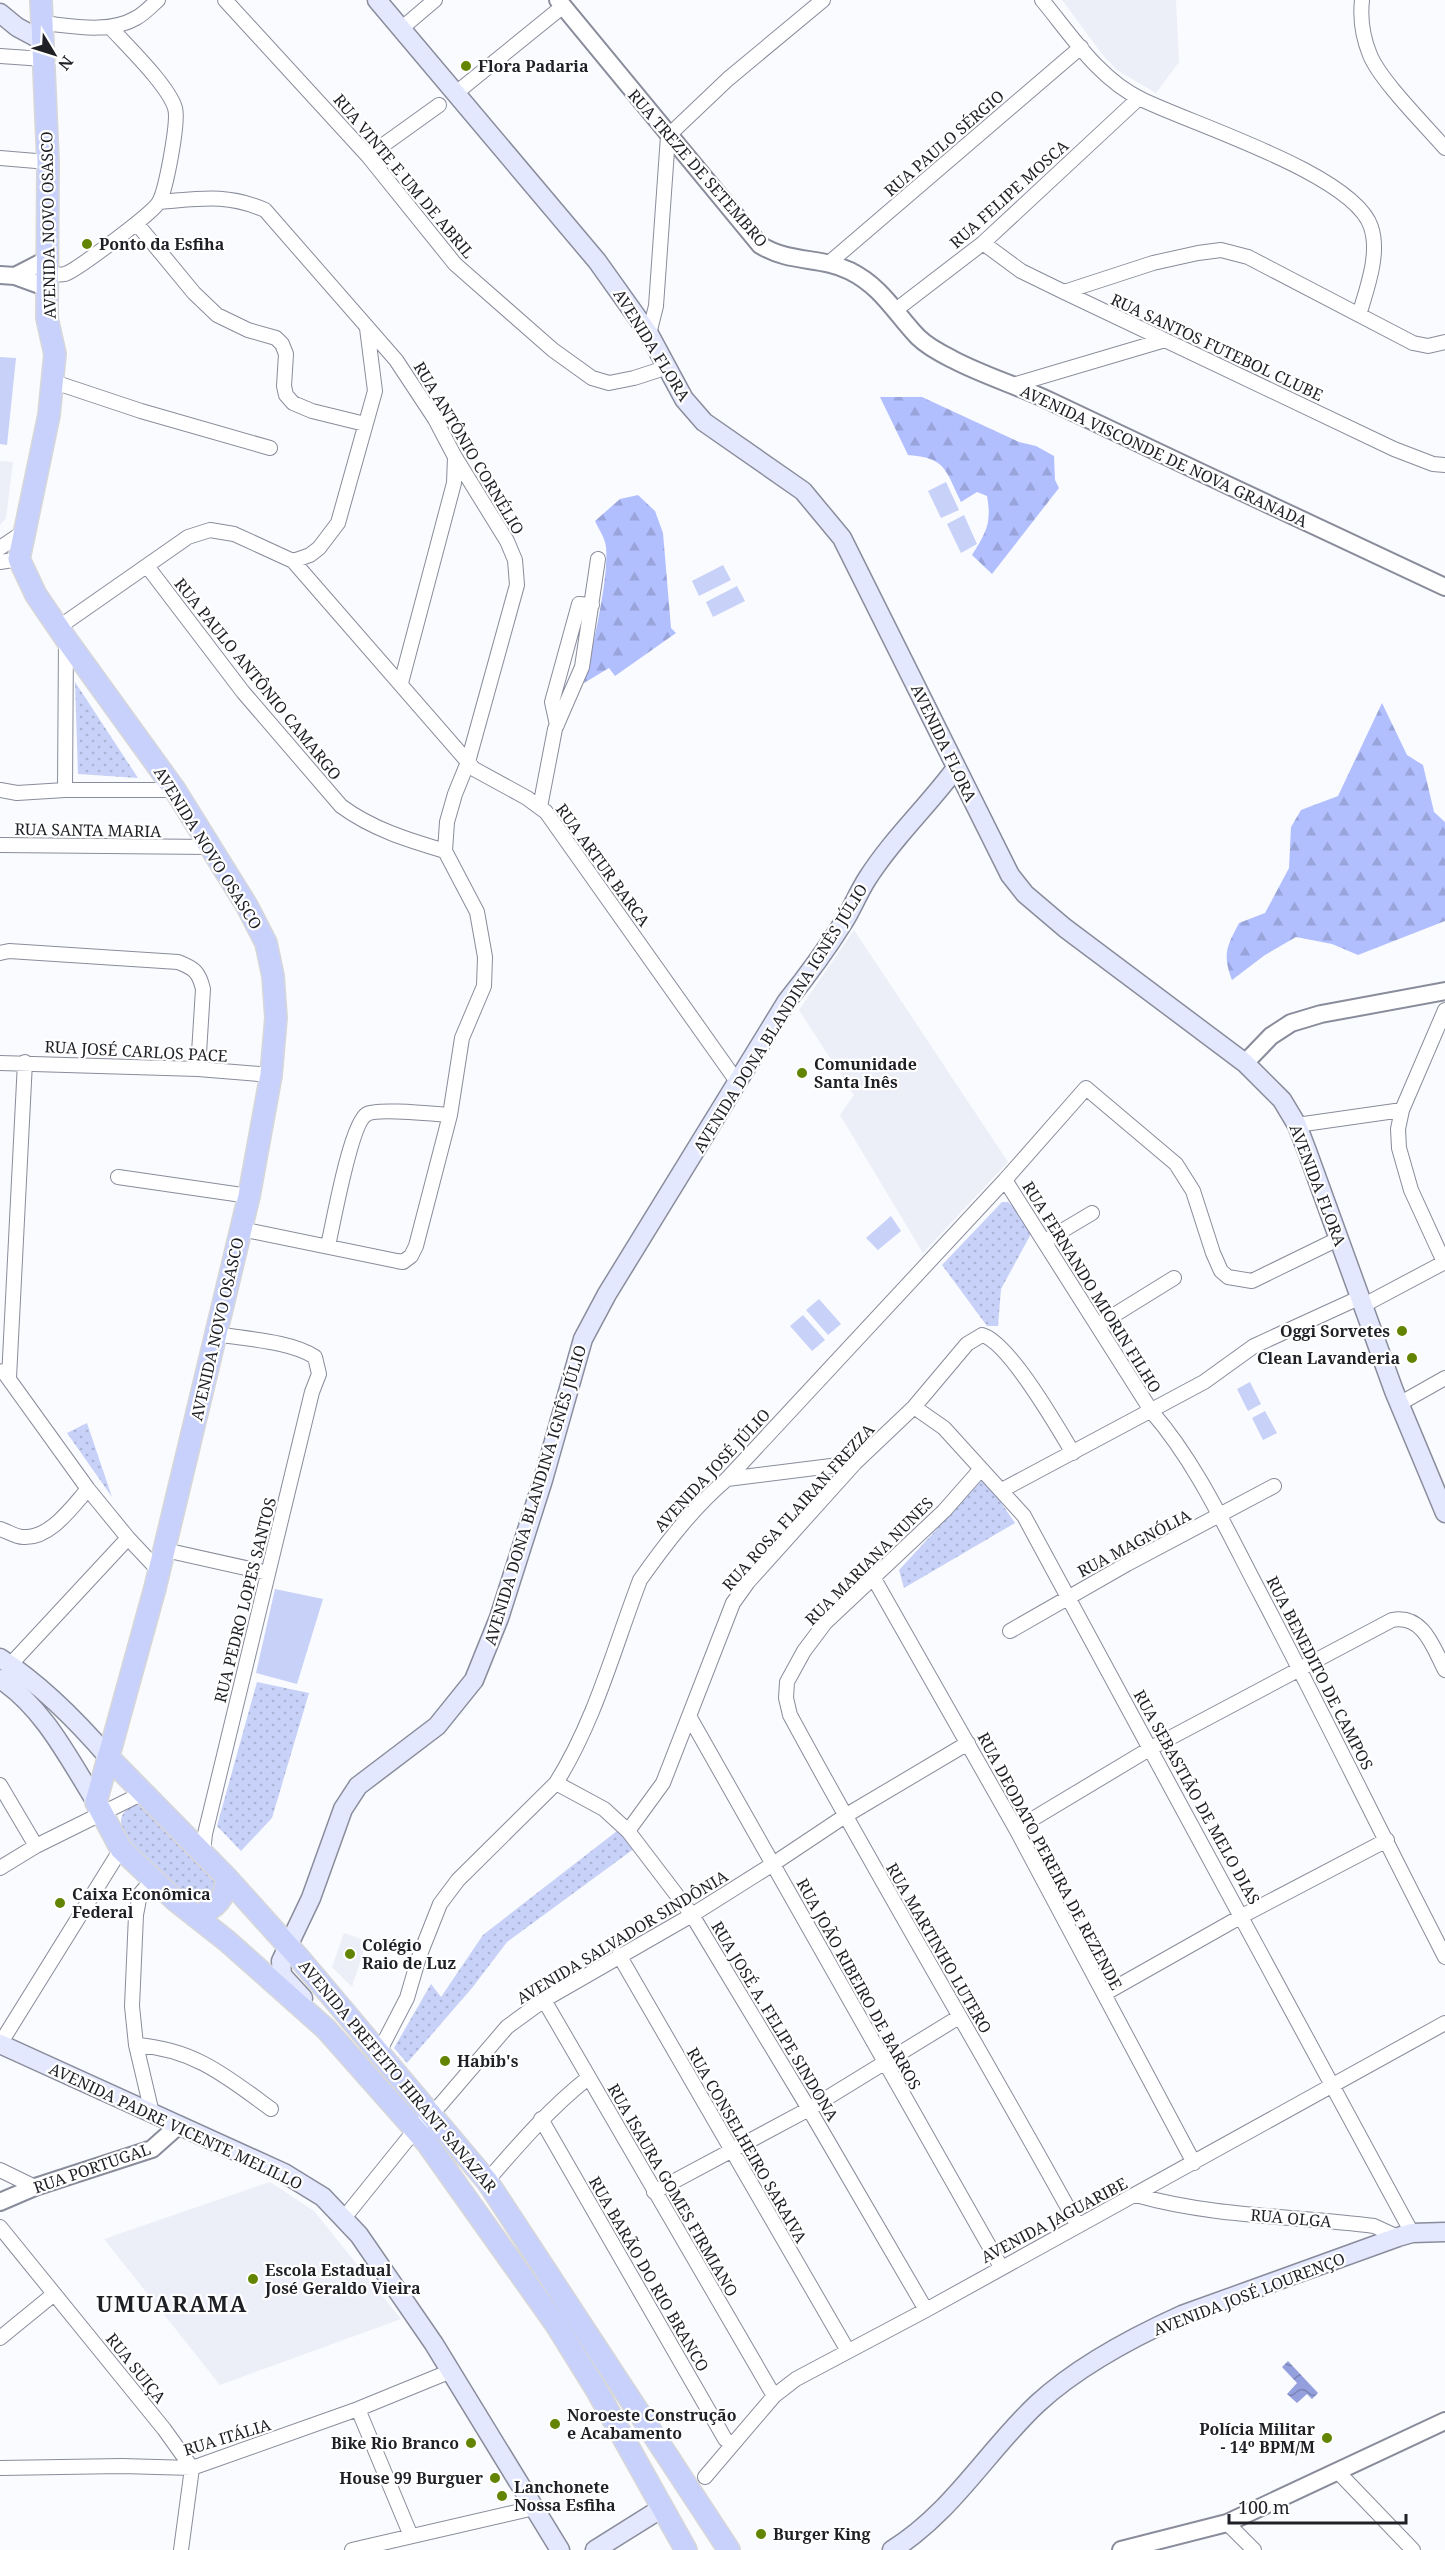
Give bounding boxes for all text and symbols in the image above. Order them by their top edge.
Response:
north arrow [24,24,84,84]
text: N [53,51,78,75]
place label: Flora Padaria [478,55,589,77]
marker: Flora Padaria [459,59,473,73]
street label: RUA TREZE DE SETEMBRO [623,84,773,252]
street label: RUA PAULO SÉRGIO [879,85,1009,201]
street label: RUA VINTE E UM DE ABRIL [329,89,479,263]
street label: AVENIDA NOVO OSASCO [35,131,61,319]
street label: RUA FELIPE MOSCA [945,134,1074,253]
place label: Ponto da Esfiha [99,233,225,255]
marker: Ponto da Esfiha [80,237,94,251]
street label: AVENIDA FLORA [609,285,696,406]
street label: RUA SANTOS FUTEBOL CLUBE [1107,288,1327,406]
street label: RUA ANTÔNIO CORNÉLIO [409,357,529,539]
street label: AVENIDA VISCONDE DE NOVA GRANADA [1017,380,1312,533]
street label: RUA PAULO ANTÔNIO CAMARGO [170,573,346,785]
street label: AVENIDA FLORA [906,680,982,806]
street label: AVENIDA NOVO OSASCO [149,763,267,933]
street label: RUA ARTUR BARCA [551,799,656,932]
street label: RUA SANTA MARIA [14,818,162,842]
street label: AVENIDA DONA BLANDINA IGNÊS JÚLIO [688,879,872,1157]
street label: RUA JOSÉ CARLOS PACE [44,1035,228,1067]
place label: Comunidade Santa Inês [814,1053,917,1093]
marker: Comunidade Santa Inês [795,1066,809,1080]
street label: AVENIDA FLORA [1285,1121,1352,1250]
street label: RUA FERNANDO MIORIN FILHO [1018,1177,1166,1397]
street label: AVENIDA NOVO OSASCO [185,1235,249,1423]
place label: Oggi Sorvetes [1280,1320,1390,1342]
marker: Oggi Sorvetes [1395,1324,1409,1338]
street label: AVENIDA DONA BLANDINA IGNÊS JÚLIO [479,1342,591,1648]
place label: Clean Lavanderia [1257,1347,1400,1369]
marker: Clean Lavanderia [1405,1351,1419,1365]
street label: AVENIDA JOSÉ JÚLIO [649,1404,775,1536]
street label: RUA ROSA FLAIRAN FREZZA [717,1418,879,1595]
street label: RUA MARIANA NUNES [800,1492,938,1630]
street label: RUA PEDRO LOPES SANTOS [209,1495,281,1705]
street label: RUA MAGNÓLIA [1073,1503,1195,1582]
street label: RUA BENEDITO DE CAMPOS [1261,1572,1379,1774]
street label: RUA SEBASTIÃO DE MELO DIAS [1129,1686,1265,1908]
street label: RUA DEODATO PEREIRA DE REZENDE [972,1728,1128,1994]
street label: RUA MARTINHO LUTERO [881,1859,997,2037]
street label: AVENIDA SALVADOR SINDÔNIA [512,1865,732,2009]
street label: RUA JOÃO RIBEIRO DE BARROS [792,1874,926,2094]
place label: Caixa Econômica Federal [72,1883,211,1923]
marker: Caixa Econômica Federal [53,1896,67,1910]
street label: RUA JOSÉ A. FELIPE SINDONA [706,1917,844,2126]
place label: Colégio Raio de Luz [362,1934,456,1974]
marker: Colégio Raio de Luz [343,1947,357,1961]
street label: AVENIDA PREFEITO HIRANT SANAZAR [294,1955,502,2197]
street label: RUA CONSELHEIRO SARAIVA [682,2043,812,2247]
place label: Habib's [457,2050,519,2072]
marker: Habib's [438,2054,452,2068]
street label: AVENIDA PADRE VICENTE MELILLO [46,2057,306,2195]
street label: RUA ISAURA GOMES FIRMIANO [603,2079,743,2301]
street label: RUA PORTUGAL [30,2138,154,2198]
street label: RUA BARÃO DO RIO BRANCO [584,2172,714,2376]
street label: AVENIDA JAGUARIBE [977,2172,1131,2268]
street label: RUA OLGA [1249,2203,1333,2233]
street label: AVENIDA JOSÉ LOURENÇO [1150,2247,1348,2341]
place label: Escola Estadual José Geraldo Vieira [264,2259,421,2299]
marker: Escola Estadual José Geraldo Vieira [246,2272,260,2286]
district label: UMUARAMA [96,2288,248,2318]
street label: RUA SUIÇA [101,2328,171,2408]
place label: Noroeste Construção e Acabamento [567,2404,737,2444]
street label: RUA ITÁLIA [181,2413,274,2461]
marker: Noroeste Construção e Acabamento [548,2417,562,2431]
place label: Polícia Militar - 14º BPM/M [1199,2418,1316,2458]
marker: Polícia Militar - 14º BPM/M [1320,2431,1334,2445]
place label: Bike Rio Branco [331,2432,459,2454]
marker: Bike Rio Branco [464,2436,478,2450]
place label: House 99 Burguer [339,2467,484,2489]
marker: House 99 Burguer [488,2471,502,2485]
place label: Lanchonete Nossa Esfiha [514,2476,616,2516]
scale bar [1229,2487,1406,2525]
marker: Lanchonete Nossa Esfiha [495,2489,509,2503]
text: 100 m [1238,2495,1290,2519]
place label: Burger King [773,2523,870,2545]
marker: Burger King [754,2527,768,2541]

